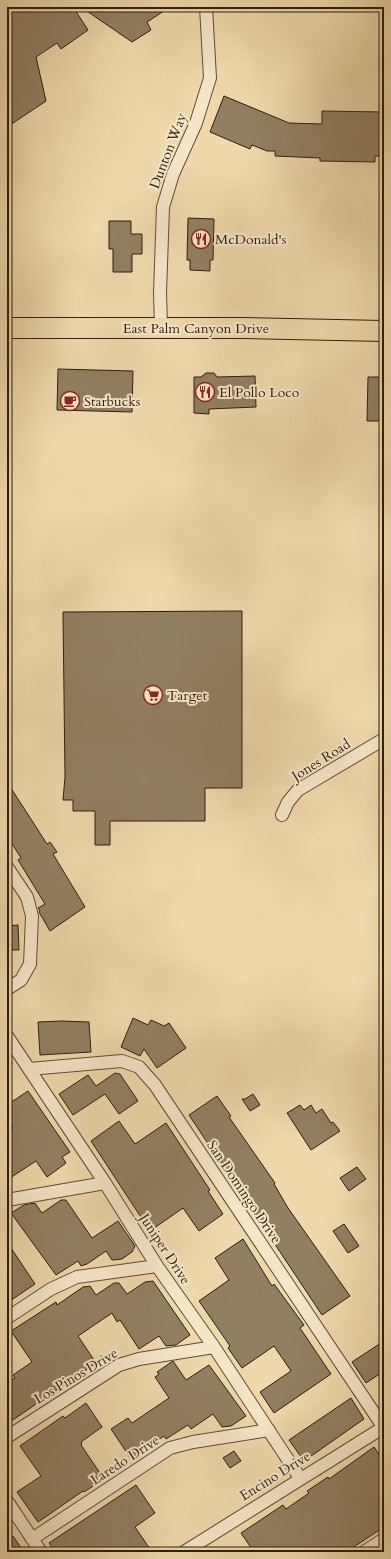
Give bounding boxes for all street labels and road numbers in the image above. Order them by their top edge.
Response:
street label: Dunton Way [145,110,191,192]
street label: East Palm Canyon Drive [123,319,269,338]
street label: Jones Road [286,734,354,787]
street label: San Domingo Drive [202,1137,286,1247]
street label: Juniper Drive [134,1208,195,1288]
street label: Los Pinos Drive [31,1344,121,1408]
street label: Laredo Drive [87,1431,163,1489]
street label: Encino Drive [236,1447,314,1505]

